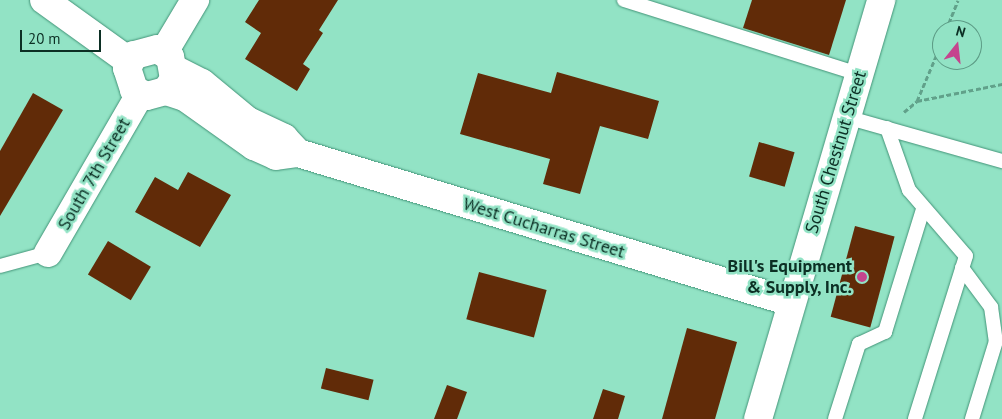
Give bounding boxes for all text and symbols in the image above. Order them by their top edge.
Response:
scale bar [22,20,104,52]
north arrow [932,20,982,70]
text: N [954,22,968,41]
text: 20 m [28,29,61,48]
street label: South Chestnut Street [801,68,871,236]
street label: South 7th Street [53,114,135,234]
street label: West Cucharras Street [461,193,627,263]
place label: Bill's Equipment & Supply, Inc. [728,256,852,298]
marker: Bill's Equipment & Supply, Inc. [856,271,868,283]

